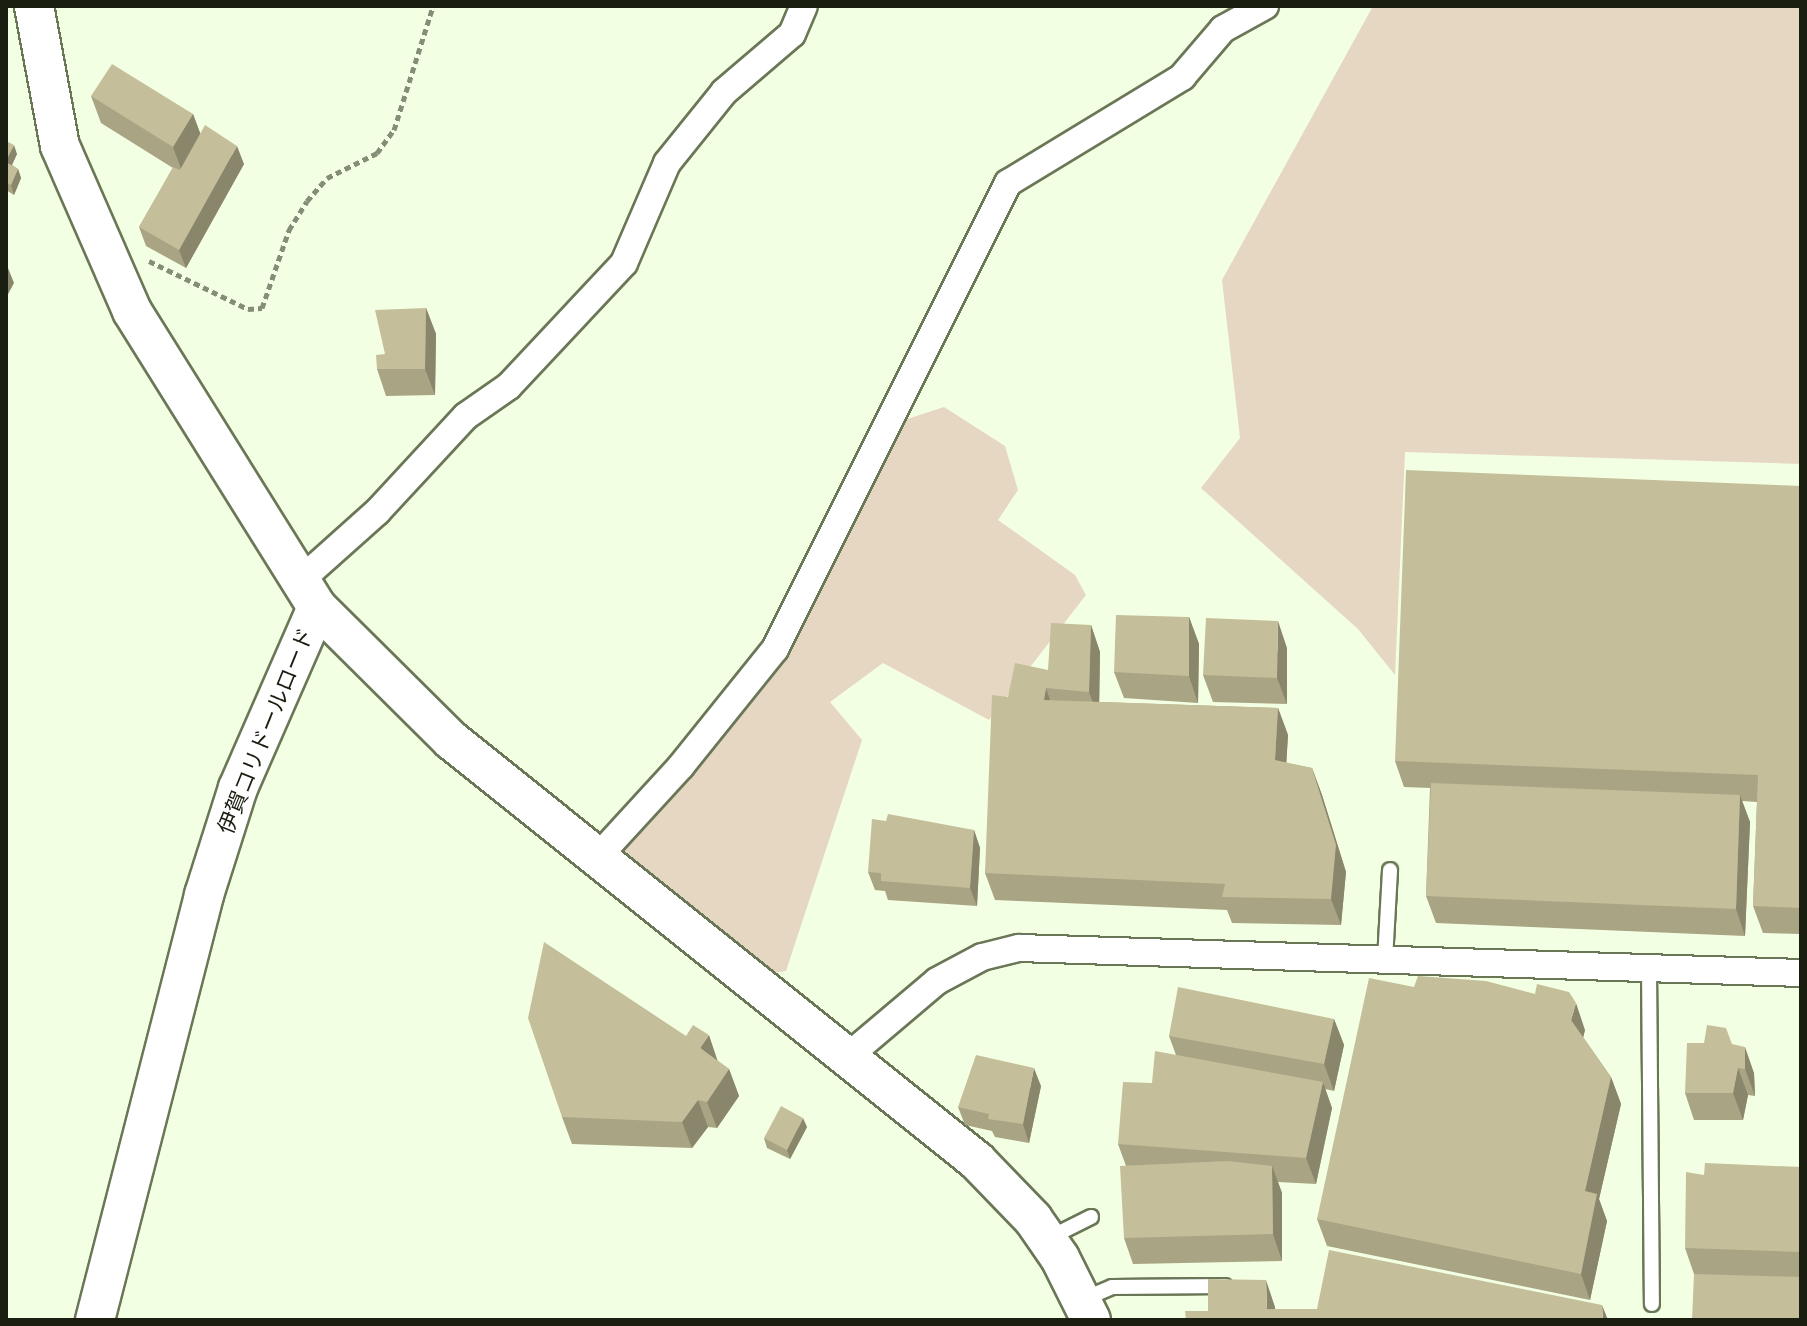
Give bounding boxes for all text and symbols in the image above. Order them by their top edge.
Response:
street label: 伊賀コリドールロード [213,624,319,838]

